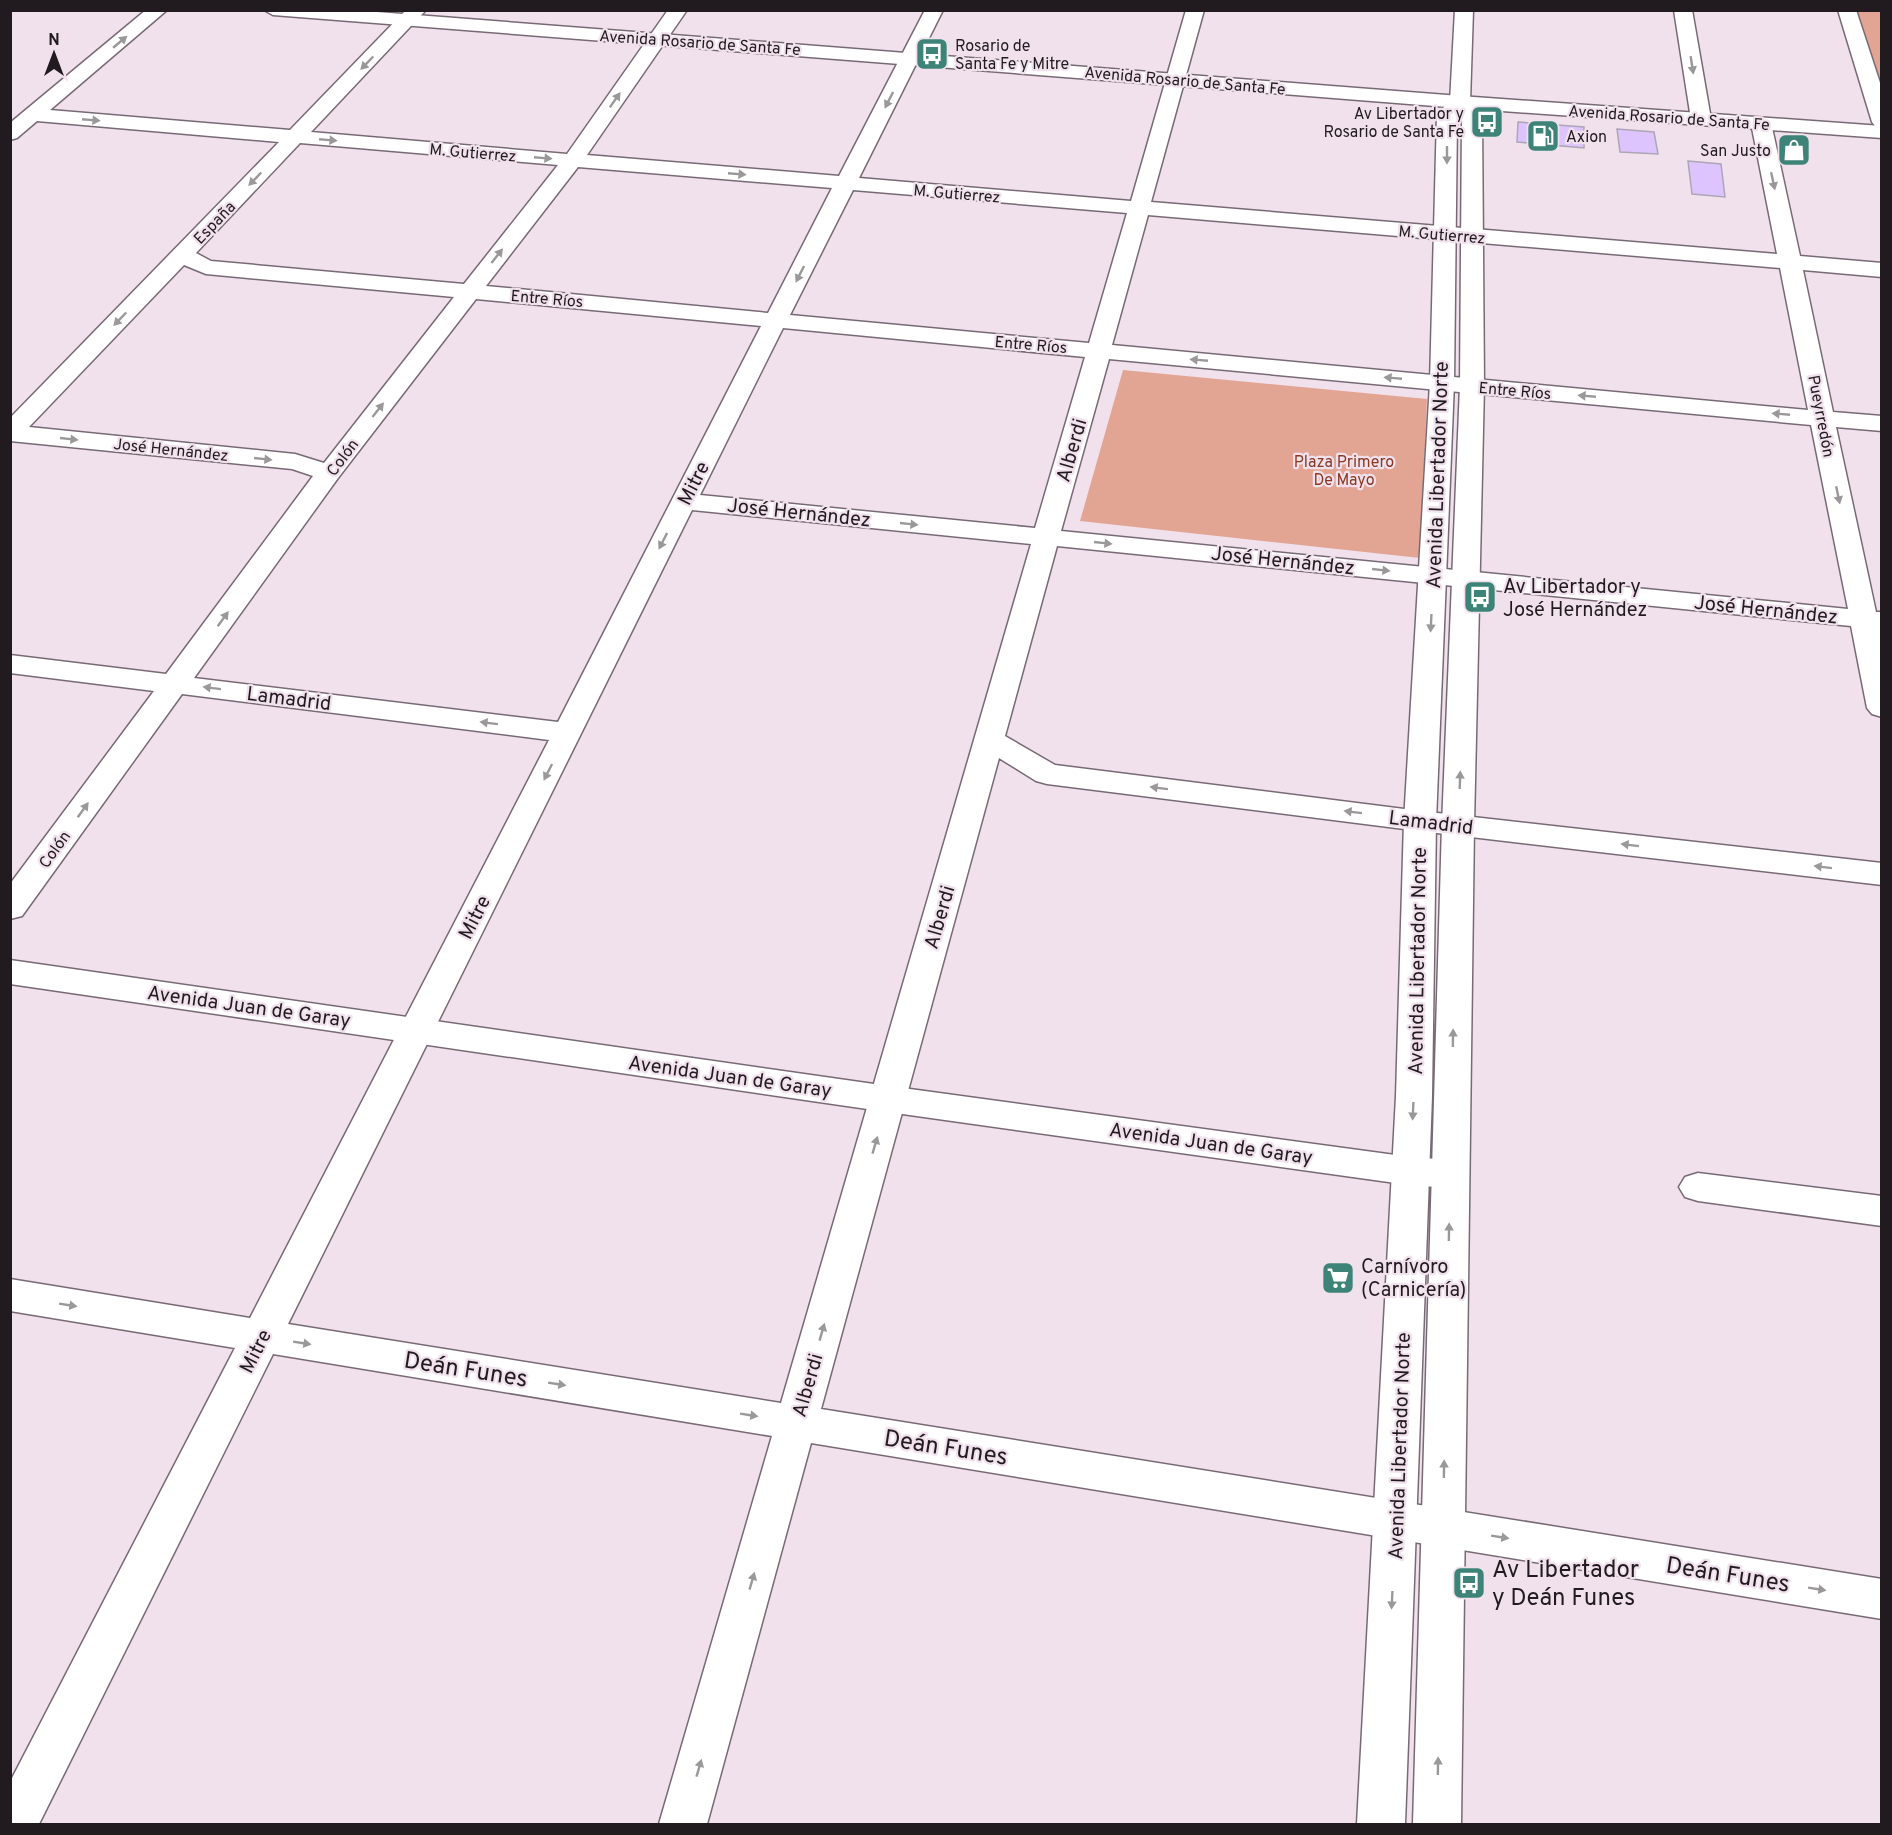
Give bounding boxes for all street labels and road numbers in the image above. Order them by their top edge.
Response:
street label: Avenida Rosario de Santa Fe [599,27,801,61]
street label: Avenida Rosario de Santa Fe [1083,63,1286,101]
street label: Avenida Rosario de Santa Fe [1568,102,1770,136]
street label: M. Gutierrez [429,140,517,168]
street label: M. Gutierrez [913,181,1001,209]
street label: España [190,198,241,249]
street label: M. Gutierrez [1398,222,1486,250]
street label: Entre Ríos [510,287,584,313]
street label: Entre Ríos [994,333,1068,359]
street label: Avenida Libertador Norte [1422,361,1456,589]
street label: Pueyrredón [1802,373,1838,459]
street label: Entre Ríos [1478,379,1552,405]
street label: Alberdi [1051,416,1094,485]
street label: José Hernández [112,435,229,467]
street label: Colón [323,436,364,481]
street label: Mitre [673,458,717,510]
street label: José Hernández [726,494,872,534]
street label: José Hernández [1210,542,1356,582]
street label: José Hernández [1693,591,1839,631]
street label: Lamadrid [245,682,333,718]
street label: Lamadrid [1387,806,1475,842]
street label: Colón [35,828,76,873]
street label: Avenida Libertador Norte [1404,847,1434,1075]
street label: Alberdi [919,883,962,952]
street label: Mitre [454,892,498,944]
street label: Avenida Juan de Garay [145,981,352,1035]
street label: Avenida Juan de Garay [626,1051,833,1105]
street label: Avenida Juan de Garay [1107,1118,1314,1172]
street label: Mitre [235,1326,279,1378]
street label: Avenida Libertador Norte [1384,1332,1418,1560]
street label: Deán Funes [402,1346,530,1396]
street label: Alberdi [787,1351,830,1420]
street label: Deán Funes [882,1424,1010,1474]
street label: Deán Funes [1664,1551,1792,1601]

